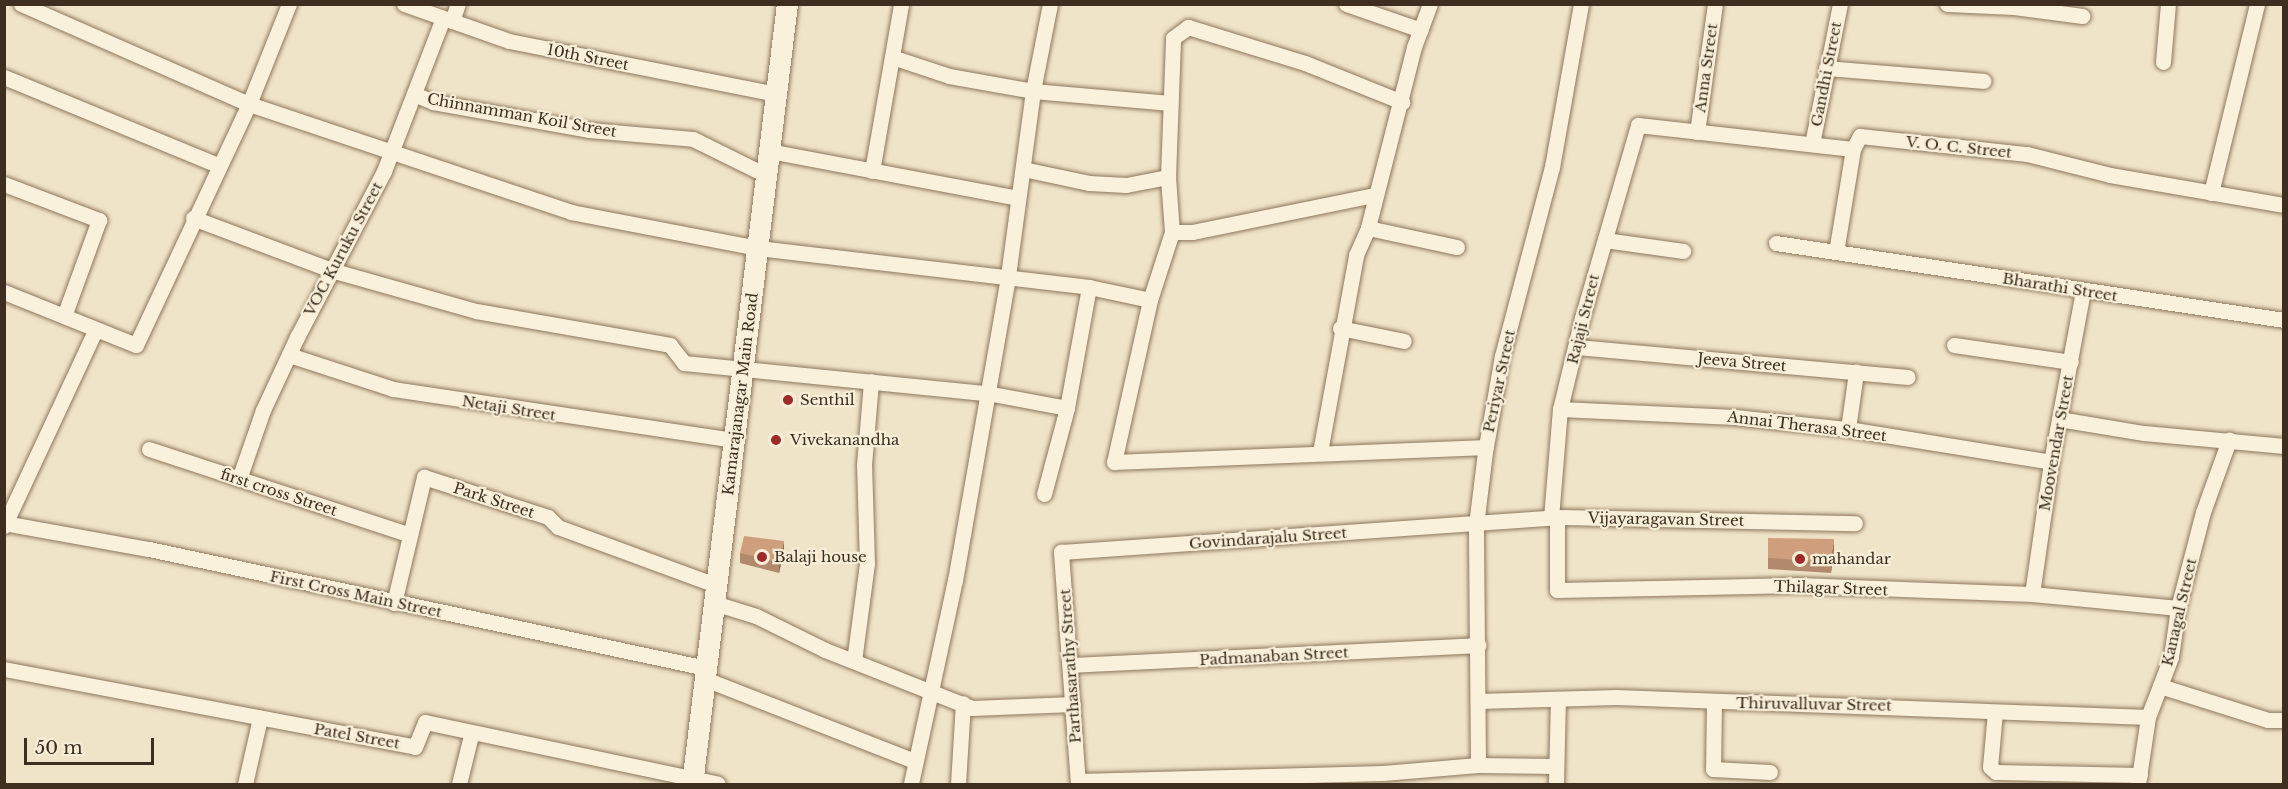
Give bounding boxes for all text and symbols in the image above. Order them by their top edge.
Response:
street label: Gandhi Street [1807,20,1845,128]
street label: Anna Street [1691,22,1721,114]
street label: 10th Street [546,40,630,74]
street label: Chinnamman Koil Street [426,89,618,141]
street label: V. O. C. Street [1905,132,2013,162]
street label: VOC Kuruku Street [300,179,386,319]
street label: Bharathi Street [2001,269,2119,305]
street label: Rajaji Street [1563,272,1603,366]
street label: Kamarajanagar Main Road [719,291,761,497]
street label: Periyar Street [1479,328,1519,434]
street label: Jeeva Street [1697,349,1787,375]
street label: Moovendar Street [2035,373,2077,513]
place label: Senthil [800,391,855,409]
street label: Netaji Street [461,392,557,424]
marker: Senthil [781,393,795,407]
street label: Annai Therasa Street [1726,407,1888,445]
marker: Vivekanandha [767,431,785,449]
place label: Vivekanandha [790,431,899,449]
street label: first cross Street [218,465,340,519]
street label: Park Street [451,478,537,522]
street label: Vijayaragavan Street [1588,509,1744,529]
street label: Govindarajalu Street [1188,524,1348,552]
place label: Balaji house [774,548,867,566]
marker: Balaji house [755,550,769,564]
place label: mahandar [1812,550,1891,568]
marker: mahandar [1793,552,1807,566]
street label: Kanagal Street [2158,556,2200,668]
street label: First Cross Main Street [268,567,444,621]
street label: Thilagar Street [1773,577,1889,599]
street label: Parthasarathy Street [1056,588,1084,744]
street label: Padmanaban Street [1199,643,1349,669]
street label: Thiruvalluvar Street [1736,694,1892,714]
street label: Patel Street [313,720,401,752]
scale bar [27,726,158,764]
text: 50 m [35,737,83,759]

